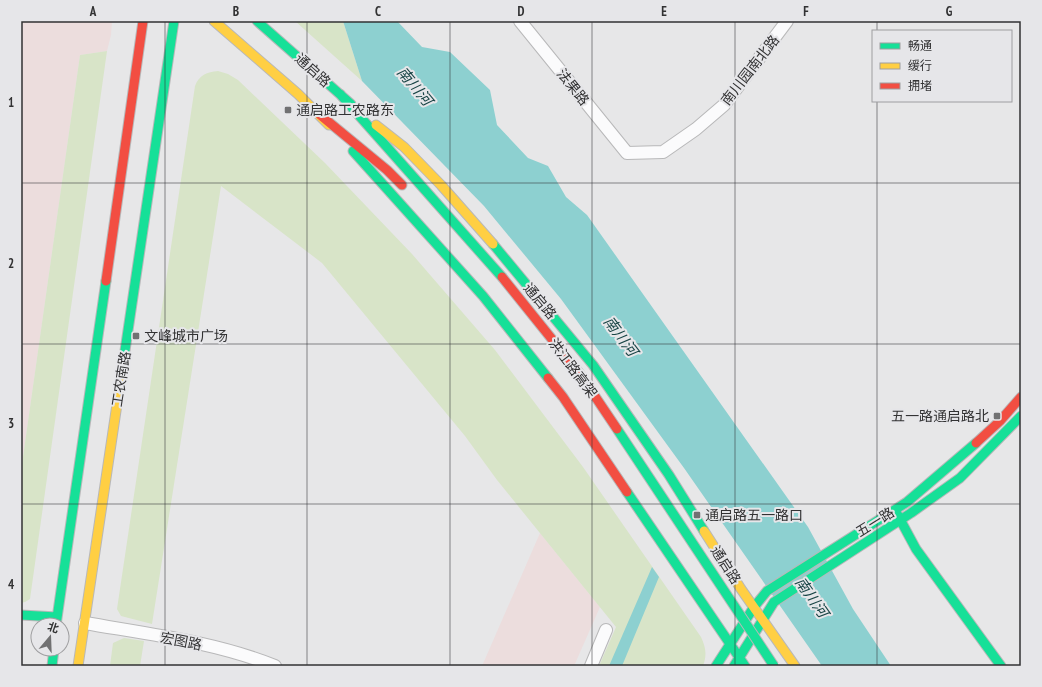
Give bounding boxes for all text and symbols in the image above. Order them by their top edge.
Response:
text: A [89,3,97,20]
text: B [233,3,239,20]
text: C [375,3,381,20]
text: D [518,3,525,20]
text: E [661,3,667,20]
text: F [803,3,809,20]
text: G [946,3,953,20]
legend [872,30,1012,102]
street label: 南川园南北路 [717,31,783,109]
text: 畅通 [908,38,932,53]
street label: 通启路 [291,49,335,91]
text: 缓行 [908,58,932,73]
water label: 南川河 [393,63,439,112]
street label: 法果路 [553,65,593,109]
text: 拥堵 [908,78,932,93]
text: 1 [8,94,14,111]
place label: 通启路工农路东 [296,101,394,119]
marker: 通启路工农路东 [283,105,293,115]
text: 2 [8,255,14,272]
street label: 通启路 [520,279,560,323]
water label: 南川河 [600,312,644,362]
place label: 文峰城市广场 [144,327,228,345]
marker: 文峰城市广场 [131,331,141,341]
street label: 洪江路高架 [545,335,601,401]
street label: 工农南路 [108,350,134,408]
place label: 五一路通启路北 [891,407,989,425]
marker: 五一路通启路北 [992,411,1002,421]
text: 3 [8,415,14,432]
street label: 五一路 [852,503,898,541]
place label: 通启路五一路口 [705,506,803,524]
marker: 通启路五一路口 [692,510,702,520]
street label: 通启路 [707,542,745,588]
water label: 南川河 [791,573,834,623]
text: 4 [8,576,15,593]
north arrow [30,617,70,657]
text: 北 [46,619,61,636]
street label: 宏图路 [159,628,203,654]

